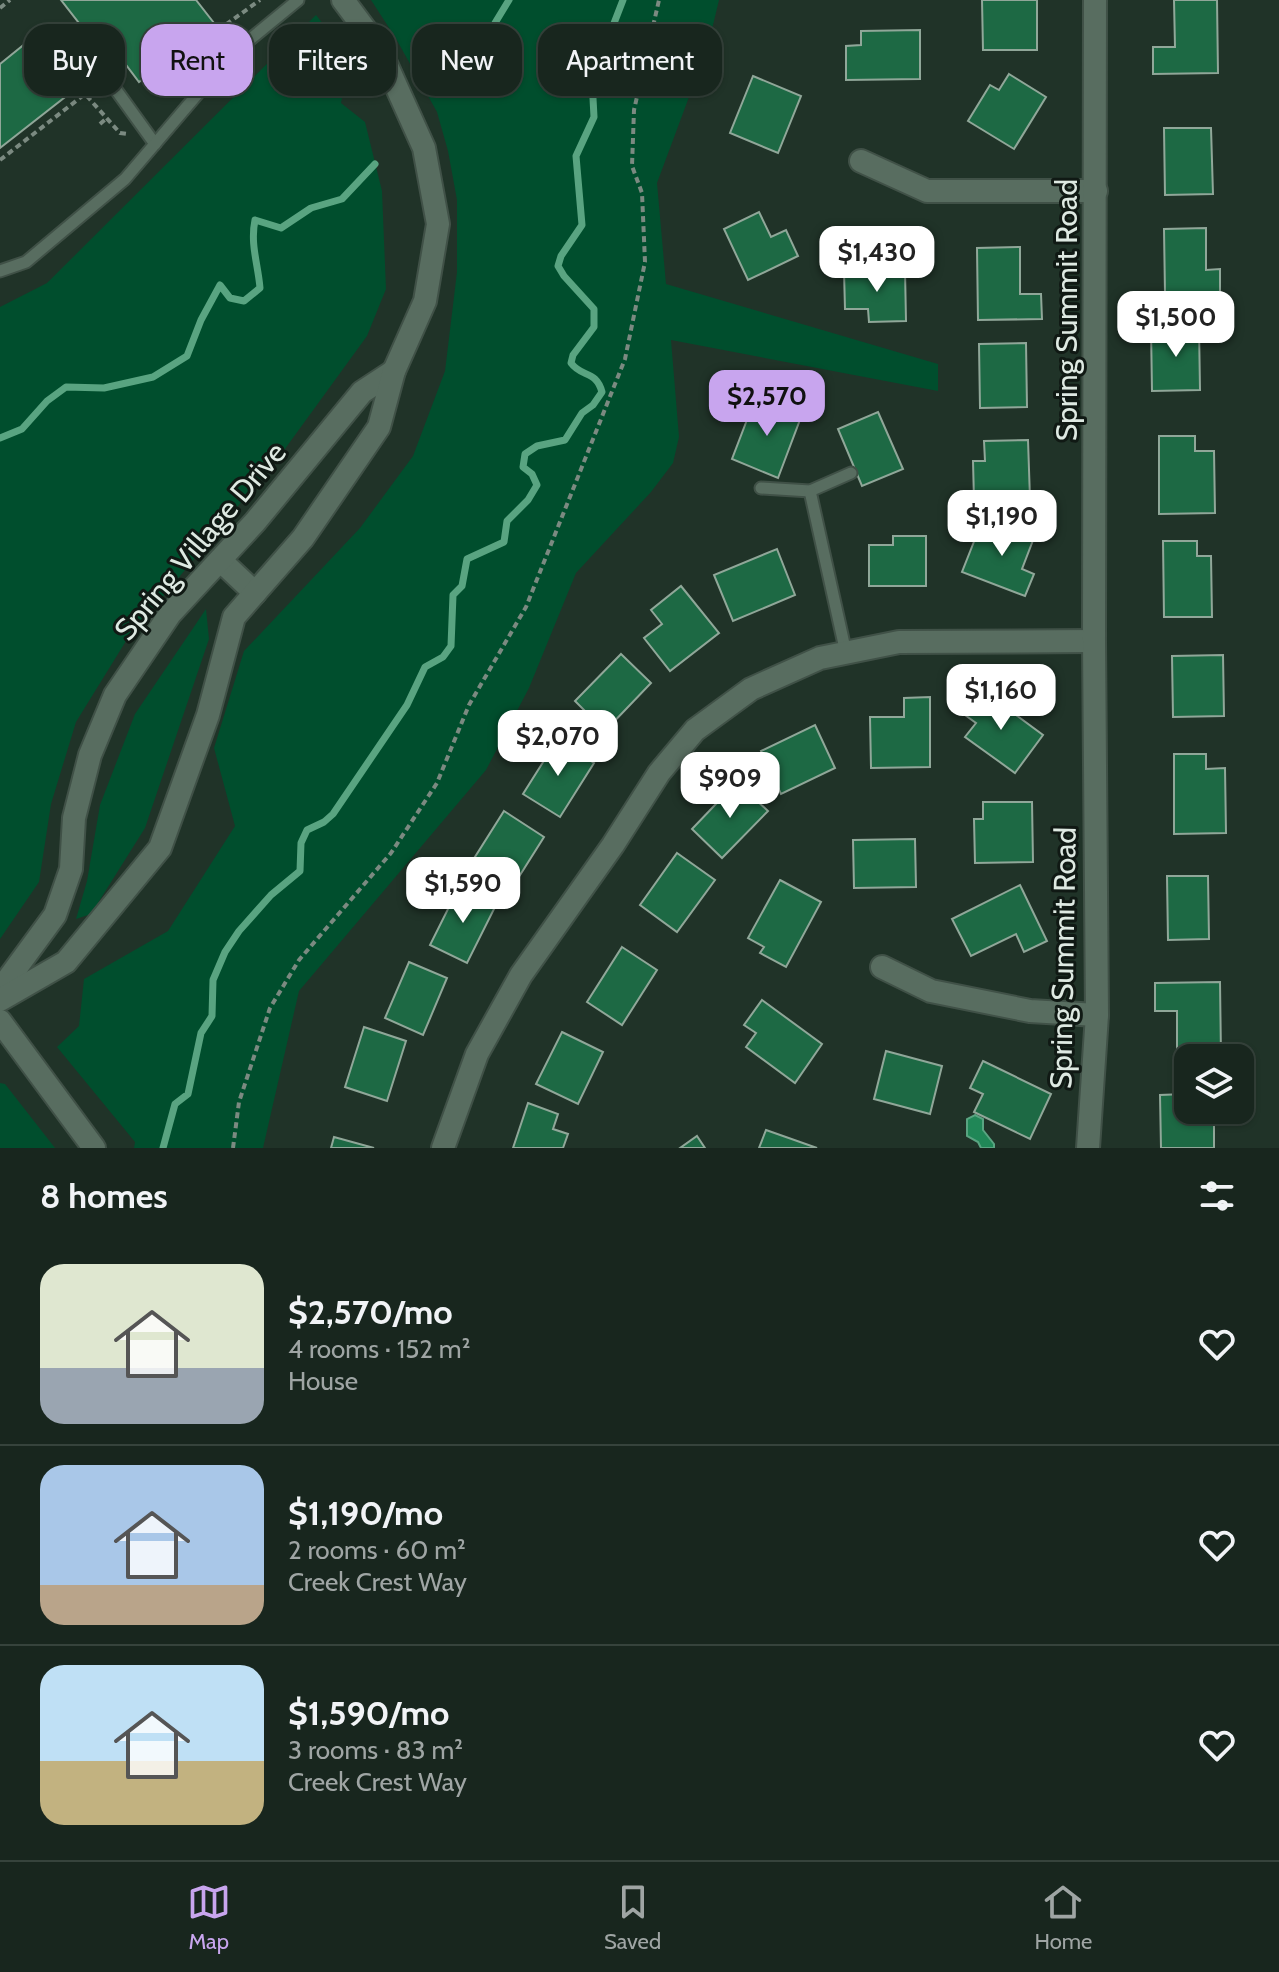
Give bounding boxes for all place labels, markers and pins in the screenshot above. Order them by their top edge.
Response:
pin: $1,430 [812,226,942,294]
pin: $1,500 [1111,291,1241,359]
pin: $2,570 [702,370,832,438]
pin: $1,190 [937,490,1067,558]
pin: $1,160 [936,664,1066,732]
pin: $2,070 [493,710,623,778]
pin: $909 [683,752,777,820]
pin: $1,590 [398,857,528,925]

